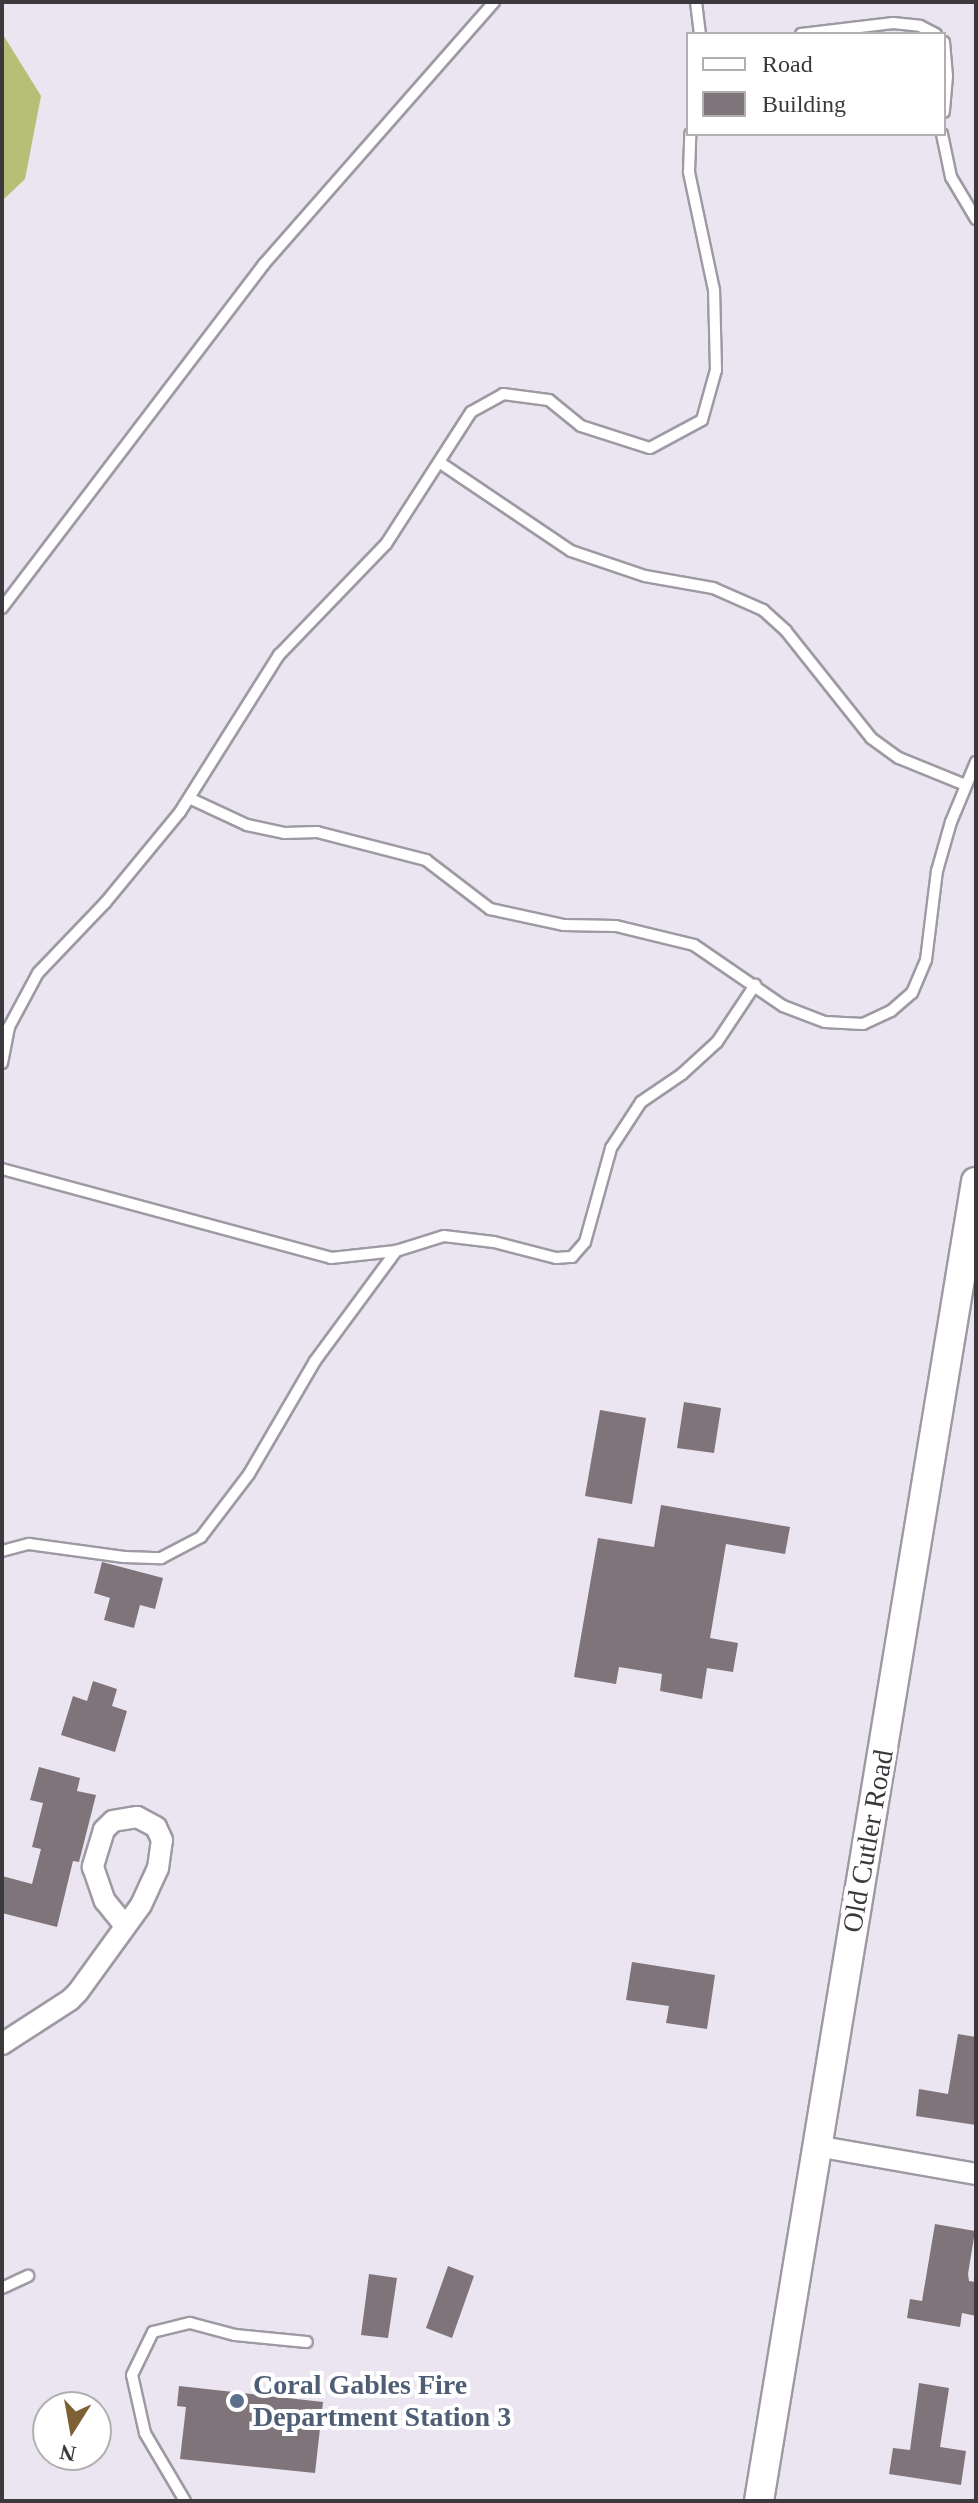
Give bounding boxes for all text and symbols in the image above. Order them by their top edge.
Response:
legend [686,32,946,136]
text: Road [762,51,813,77]
text: Building [762,91,846,117]
street label: Old Cutler Road [835,1747,901,1935]
place label: Coral Gables Fire Department Station 3 [253,2368,511,2434]
north arrow [32,2391,112,2471]
marker: Coral Gables Fire Department Station 3 [228,2392,246,2410]
text: N [58,2439,78,2467]

